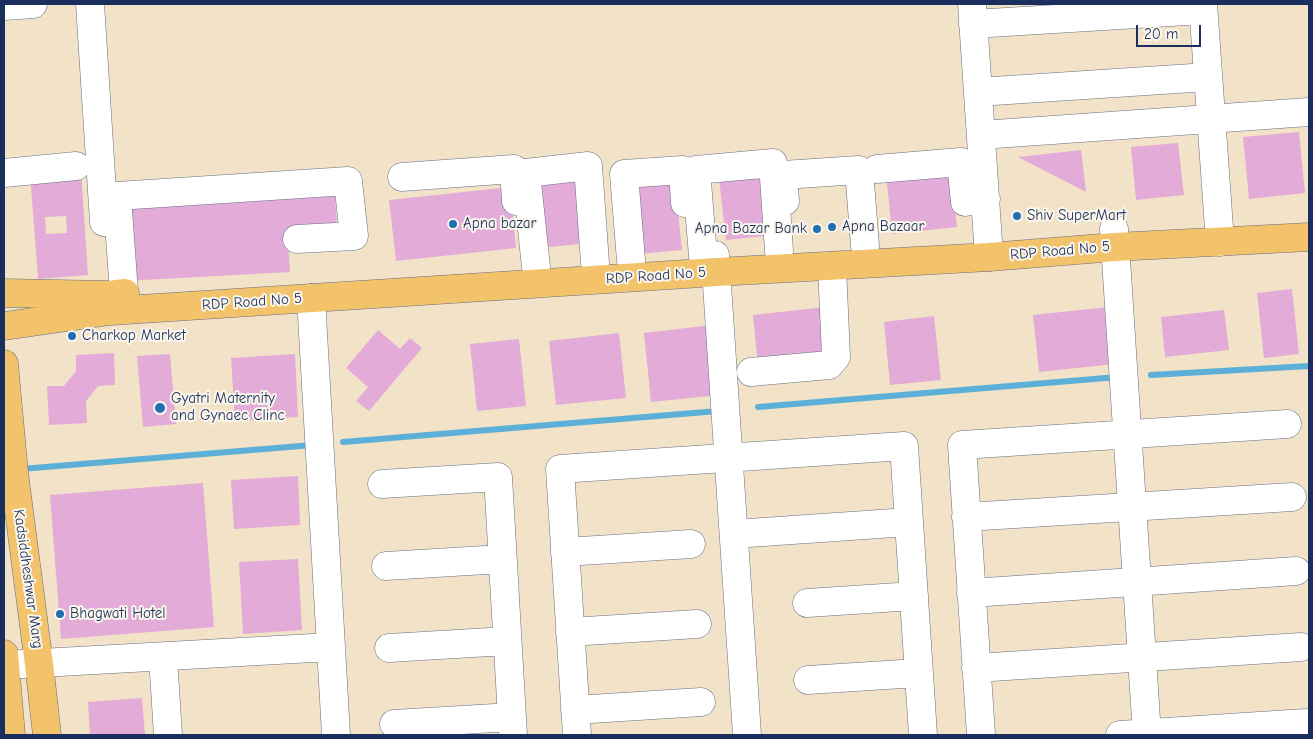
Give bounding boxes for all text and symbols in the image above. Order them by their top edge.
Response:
scale bar [1138,15,1203,47]
text: 20 m [1144,25,1178,43]
place label: Shiv SuperMart [1027,207,1126,225]
marker: Shiv SuperMart [1011,210,1023,222]
place label: Apna bazar [463,215,536,233]
marker: Apna bazar [447,218,459,230]
place label: Apna Bazaar [842,218,924,236]
place label: Apna Bazar Bank [695,220,807,238]
marker: Apna Bazaar [826,221,838,233]
marker: Apna Bazar Bank [811,223,823,235]
street label: RDP Road No 5 [1009,238,1111,264]
street label: RDP Road No 5 [605,264,707,288]
street label: RDP Road No 5 [201,290,303,314]
place label: Charkop Market [82,327,186,345]
marker: Charkop Market [66,330,78,342]
place label: Gyatri Maternity and Gynaec Clinc [171,390,285,425]
marker: Gyatri Maternity and Gynaec Clinc [153,401,167,415]
street label: Kadsiddheshwar Marg [9,508,47,650]
place label: Bhagwati Hotel [70,605,165,623]
marker: Bhagwati Hotel [54,608,66,620]

